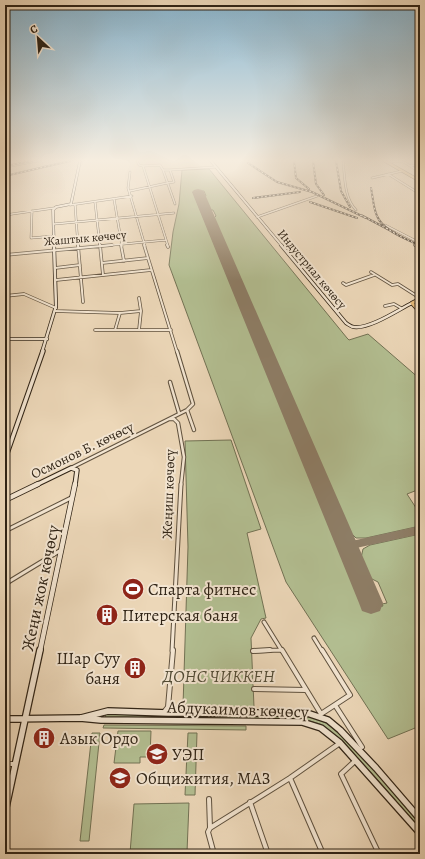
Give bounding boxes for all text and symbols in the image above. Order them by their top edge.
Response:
north arrow [18,18,58,58]
text: С [28,21,40,38]
street label: Жаштык көчөсү [43,226,127,250]
street label: Индустриал көчөсү [274,226,350,313]
street label: Осмонов Б. көчөсү [28,417,137,484]
street label: Жеңиш көчөсү [157,448,180,539]
street label: Жеңи жок көчөсү [16,523,65,653]
sports icon: Спарта фитнес [120,576,146,602]
place label: Спарта фитнес [148,578,256,601]
building icon: Питерская баня [94,602,120,628]
place label: Питерская баня [122,604,238,627]
place label: Шар Суу баня [56,647,120,690]
building icon: Шар Суу баня [122,655,148,681]
park label: ДОНС ЧИККЕН [162,665,276,688]
street label: Абдукаимов көчөсү [166,696,309,723]
building icon: Азык Ордо [31,725,57,751]
place label: Азык Ордо [59,727,138,750]
school or university icon: УЭП [144,741,170,767]
place label: УЭП [172,743,204,766]
school or university icon: Общижития, МАЗ [107,765,133,791]
place label: Общижития, МАЗ [136,767,270,790]

